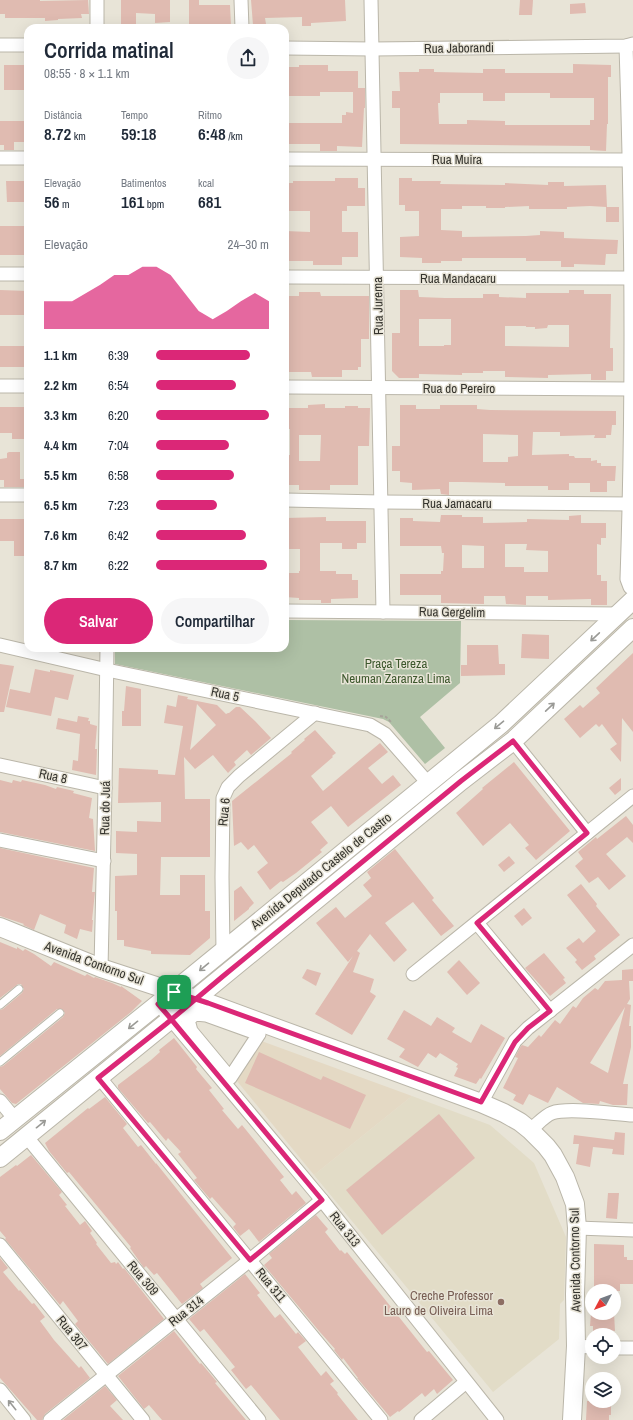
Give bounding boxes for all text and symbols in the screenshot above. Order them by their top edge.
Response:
text: Corrida matinal [44,35,174,65]
button: share [227,37,269,79]
street label: Rua Jaborandi [424,39,494,57]
text: 08:55 · 8 × 1.1 km [44,65,130,82]
text: Distância [44,108,82,122]
text: Tempo [121,108,148,122]
text: Ritmo [198,108,222,122]
text: 8.72 [44,122,71,145]
text: 59:18 [121,122,156,145]
text: 6:48 [198,122,226,145]
text: km [71,129,86,143]
text: /km [226,129,243,143]
street label: Rua Muira [432,151,482,168]
text: Elevação [44,176,81,190]
text: Batimentos [121,176,167,190]
text: kcal [198,176,214,190]
text: 56 [44,190,60,213]
text: 161 [121,190,144,213]
text: 681 [198,190,221,213]
text: m [60,197,70,211]
text: bpm [144,197,164,211]
text: Elevação [44,236,88,253]
text: 24–30 m [228,236,269,253]
street label: Rua Mandacaru [420,270,496,287]
street label: Rua Jurema [369,277,387,335]
text: 1.1 km [44,347,77,364]
text: 6:39 [108,347,129,364]
text: 2.2 km [44,377,77,394]
text: 6:54 [108,377,129,394]
street label: Rua do Pereiro [423,380,495,397]
text: 3.3 km [44,407,77,424]
text: 6:20 [108,407,129,424]
text: 4.4 km [44,437,77,454]
text: 7:04 [108,437,129,454]
text: 5.5 km [44,467,77,484]
text: 6:58 [108,467,129,484]
street label: Rua Jamacaru [422,495,492,512]
text: 6.5 km [44,497,77,514]
text: 7:23 [108,497,129,514]
text: 7.6 km [44,527,77,544]
text: 6:42 [108,527,129,544]
text: 8.7 km [44,557,77,574]
text: 6:22 [108,557,129,574]
button: Salvar [44,598,153,644]
button: Compartilhar [161,598,269,644]
street label: Rua Gergelim [419,603,485,621]
one-way arrow [590,632,600,642]
park label: Praça Tereza Neuman Zaranza Lima [341,655,451,687]
street label: Rua 5 [209,683,241,705]
one-way arrow [545,702,555,712]
one-way arrow [494,720,505,729]
street label: Rua 8 [37,765,69,787]
street label: Rua do Juá [96,781,114,835]
street label: Rua 6 [214,797,234,827]
street label: Avenida Deputado Castelo de Castro [246,809,395,934]
street label: Avenida Contorno Sul [41,937,146,989]
one-way arrow [198,962,209,971]
pin [157,975,191,1009]
icon: arrive [163,981,185,1003]
one-way arrow [127,1020,138,1029]
one-way arrow [35,1120,46,1129]
street label: Rua 313 [326,1208,364,1250]
street label: Avenida Contorno Sul [566,1208,584,1313]
street label: Rua 309 [124,1257,163,1299]
street label: Rua 311 [252,1264,290,1306]
north arrow [585,1284,621,1320]
map controls [585,1284,621,1408]
place label: Creche Professor Lauro de Oliveira Lima [384,1287,493,1319]
street label: Rua 314 [165,1292,207,1330]
marker: Creche Professor Lauro de Oliveira Lima [496,1297,506,1307]
street label: Rua 307 [53,1312,91,1354]
button: locate [585,1328,621,1364]
button: layers [585,1372,621,1408]
one-way arrow [8,1400,17,1411]

